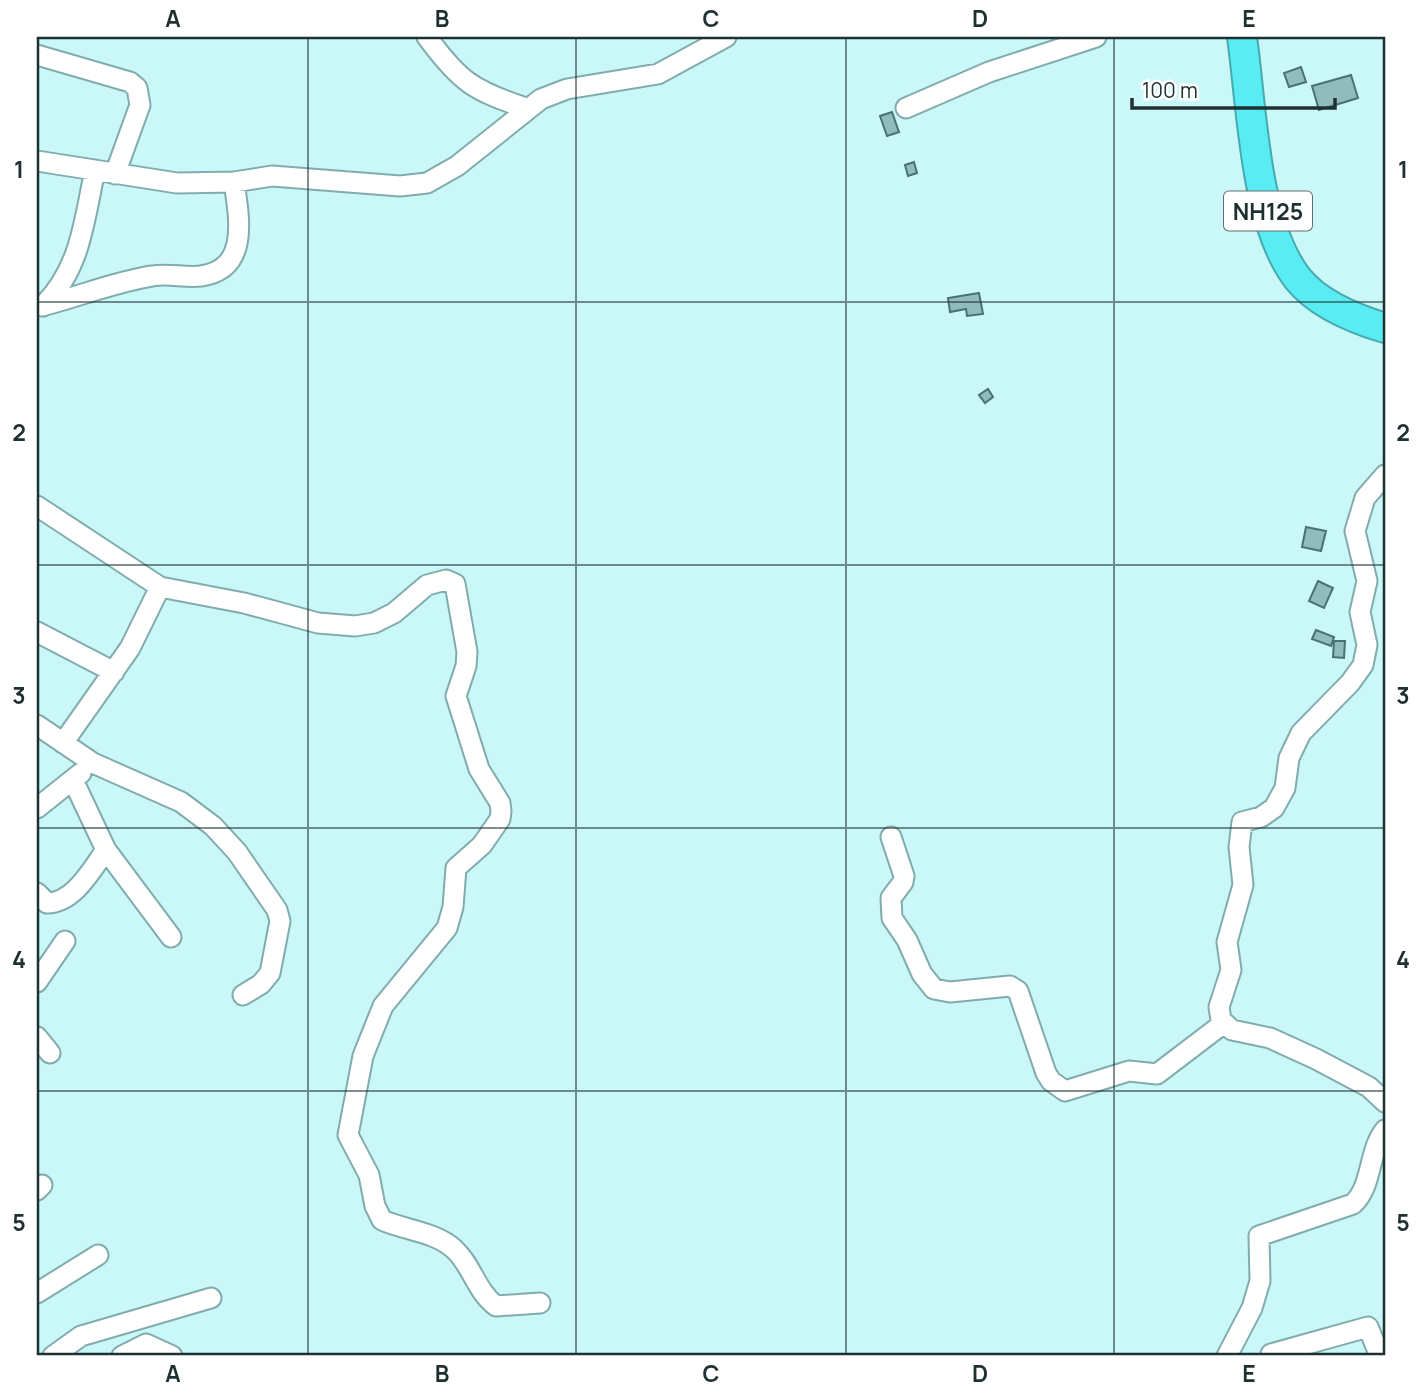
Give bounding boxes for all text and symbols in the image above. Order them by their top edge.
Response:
text: A [165,2,181,34]
text: B [435,2,449,34]
text: C [703,2,720,34]
text: D [972,2,988,34]
text: E [1242,2,1256,34]
scale bar [1132,66,1334,110]
text: 100 m [1142,76,1198,104]
text: 1 [14,153,24,185]
text: 1 [1398,153,1408,185]
road number: NH125 [1224,192,1312,230]
text: 2 [12,416,26,448]
text: 2 [1396,416,1410,448]
text: 3 [12,679,26,711]
text: 3 [1396,679,1410,711]
text: 4 [12,943,26,975]
text: 4 [1396,943,1410,975]
text: 5 [12,1206,26,1238]
text: 5 [1396,1206,1410,1238]
text: A [165,1357,181,1389]
text: B [435,1357,449,1389]
text: C [703,1357,720,1389]
text: D [972,1357,988,1389]
text: E [1242,1357,1256,1389]

